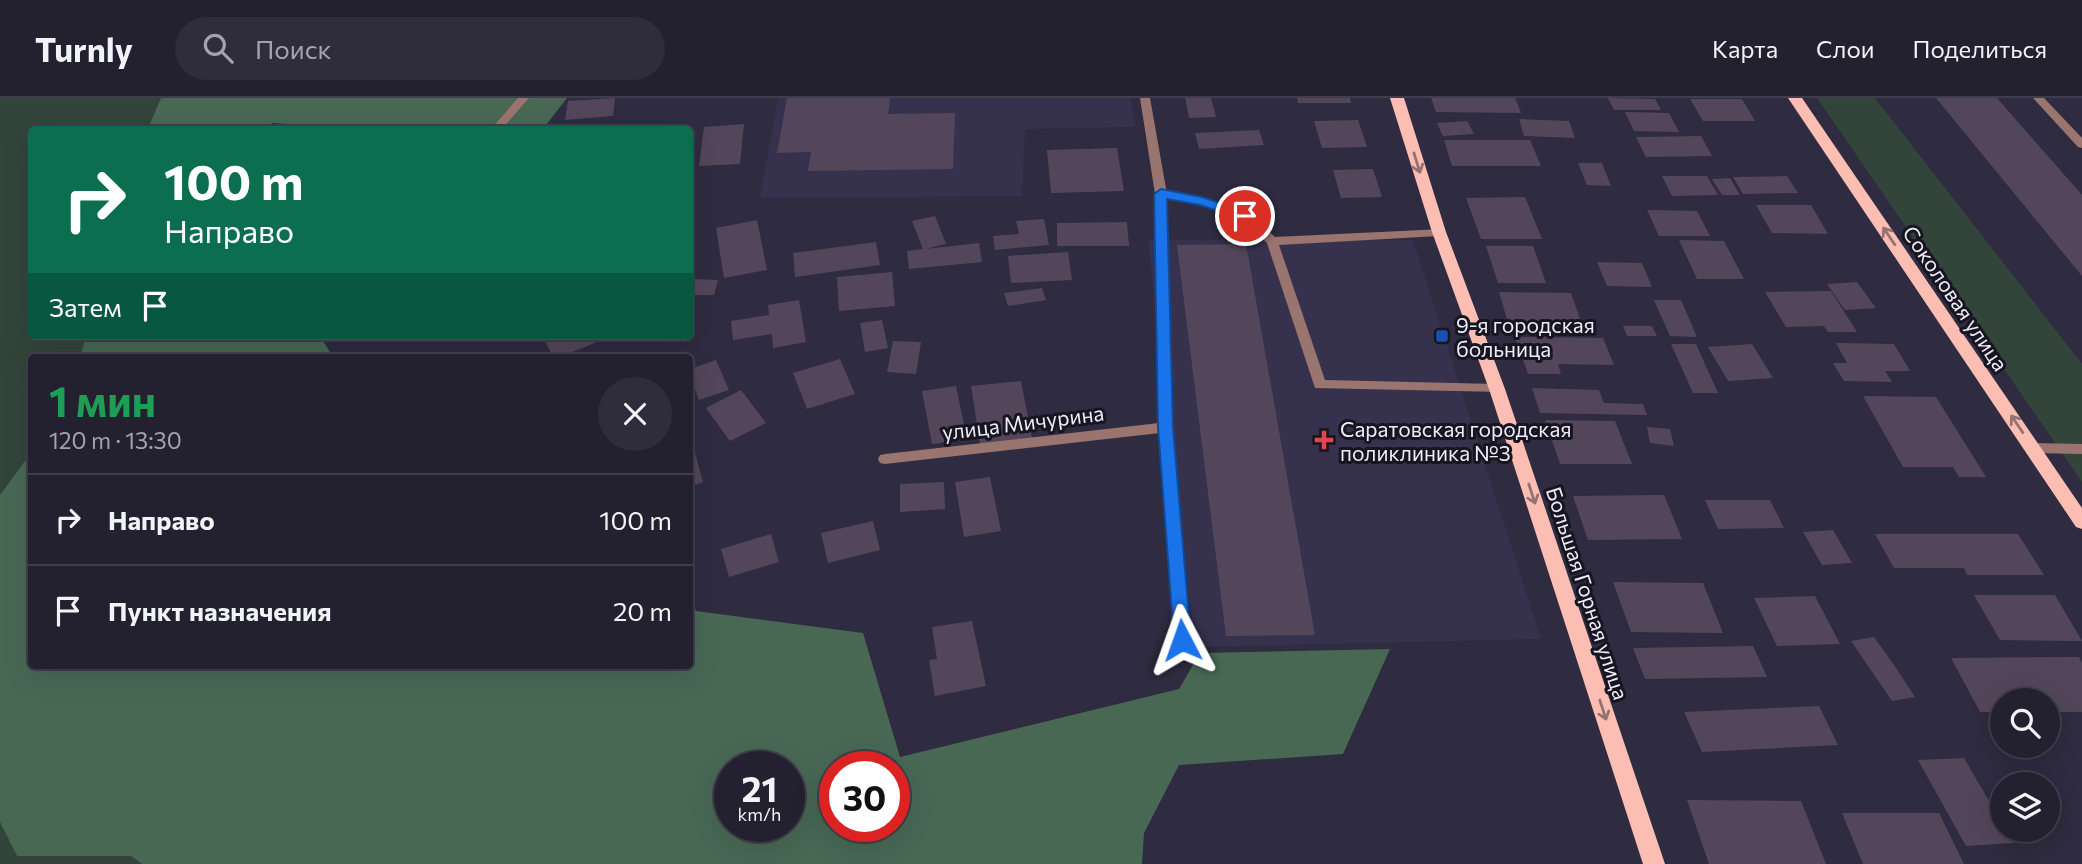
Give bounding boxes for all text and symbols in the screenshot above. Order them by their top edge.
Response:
search box [175,17,665,80]
text: Turnly [35,28,133,69]
icon: search [199,29,237,67]
text: Поиск [255,33,332,64]
text: Карта [1712,34,1778,63]
text: Слои [1816,34,1874,63]
text: Поделиться [1912,34,2047,63]
text: 100 m [164,150,303,210]
one-way arrow [1412,152,1425,174]
icon: right [49,154,140,245]
pin [1215,186,1275,246]
icon: arrive [1226,197,1264,235]
text: Направо [164,210,294,250]
street label: Соколовая улица [1898,221,2014,375]
one-way arrow [1882,227,1896,246]
icon: arrive [136,287,174,325]
text: Затем [49,291,122,322]
place label: 9-я городская больница [1456,312,1595,361]
marker: 9-я городская больница [1434,328,1450,344]
text: 1 мин [49,374,156,426]
button: close [598,377,672,451]
street label: улица Мичурина [941,400,1105,444]
one-way arrow [2010,415,2024,435]
place label: Саратовская городская поликлиника №3 [1340,416,1572,465]
text: 120 m · 13:30 [49,426,182,454]
marker: Саратовская городская поликлиника №3 [1314,430,1334,450]
one-way arrow [1526,483,1539,505]
street label: Большая Горная улица [1542,483,1634,703]
icon: right [49,501,87,539]
text: Направо [108,504,215,535]
text: 100 m [599,504,672,535]
icon: arrive [49,592,87,630]
text: Пункт назначения [108,595,332,626]
text: 20 m [613,595,672,626]
position arrow [1145,603,1219,677]
map controls [1990,688,2060,842]
button: search [1990,688,2060,758]
one-way arrow [1598,698,1610,720]
speed limit sign: 30 [819,751,910,842]
text: 21 [742,766,777,809]
button: layers [1990,772,2060,842]
text: km/h [738,803,781,825]

